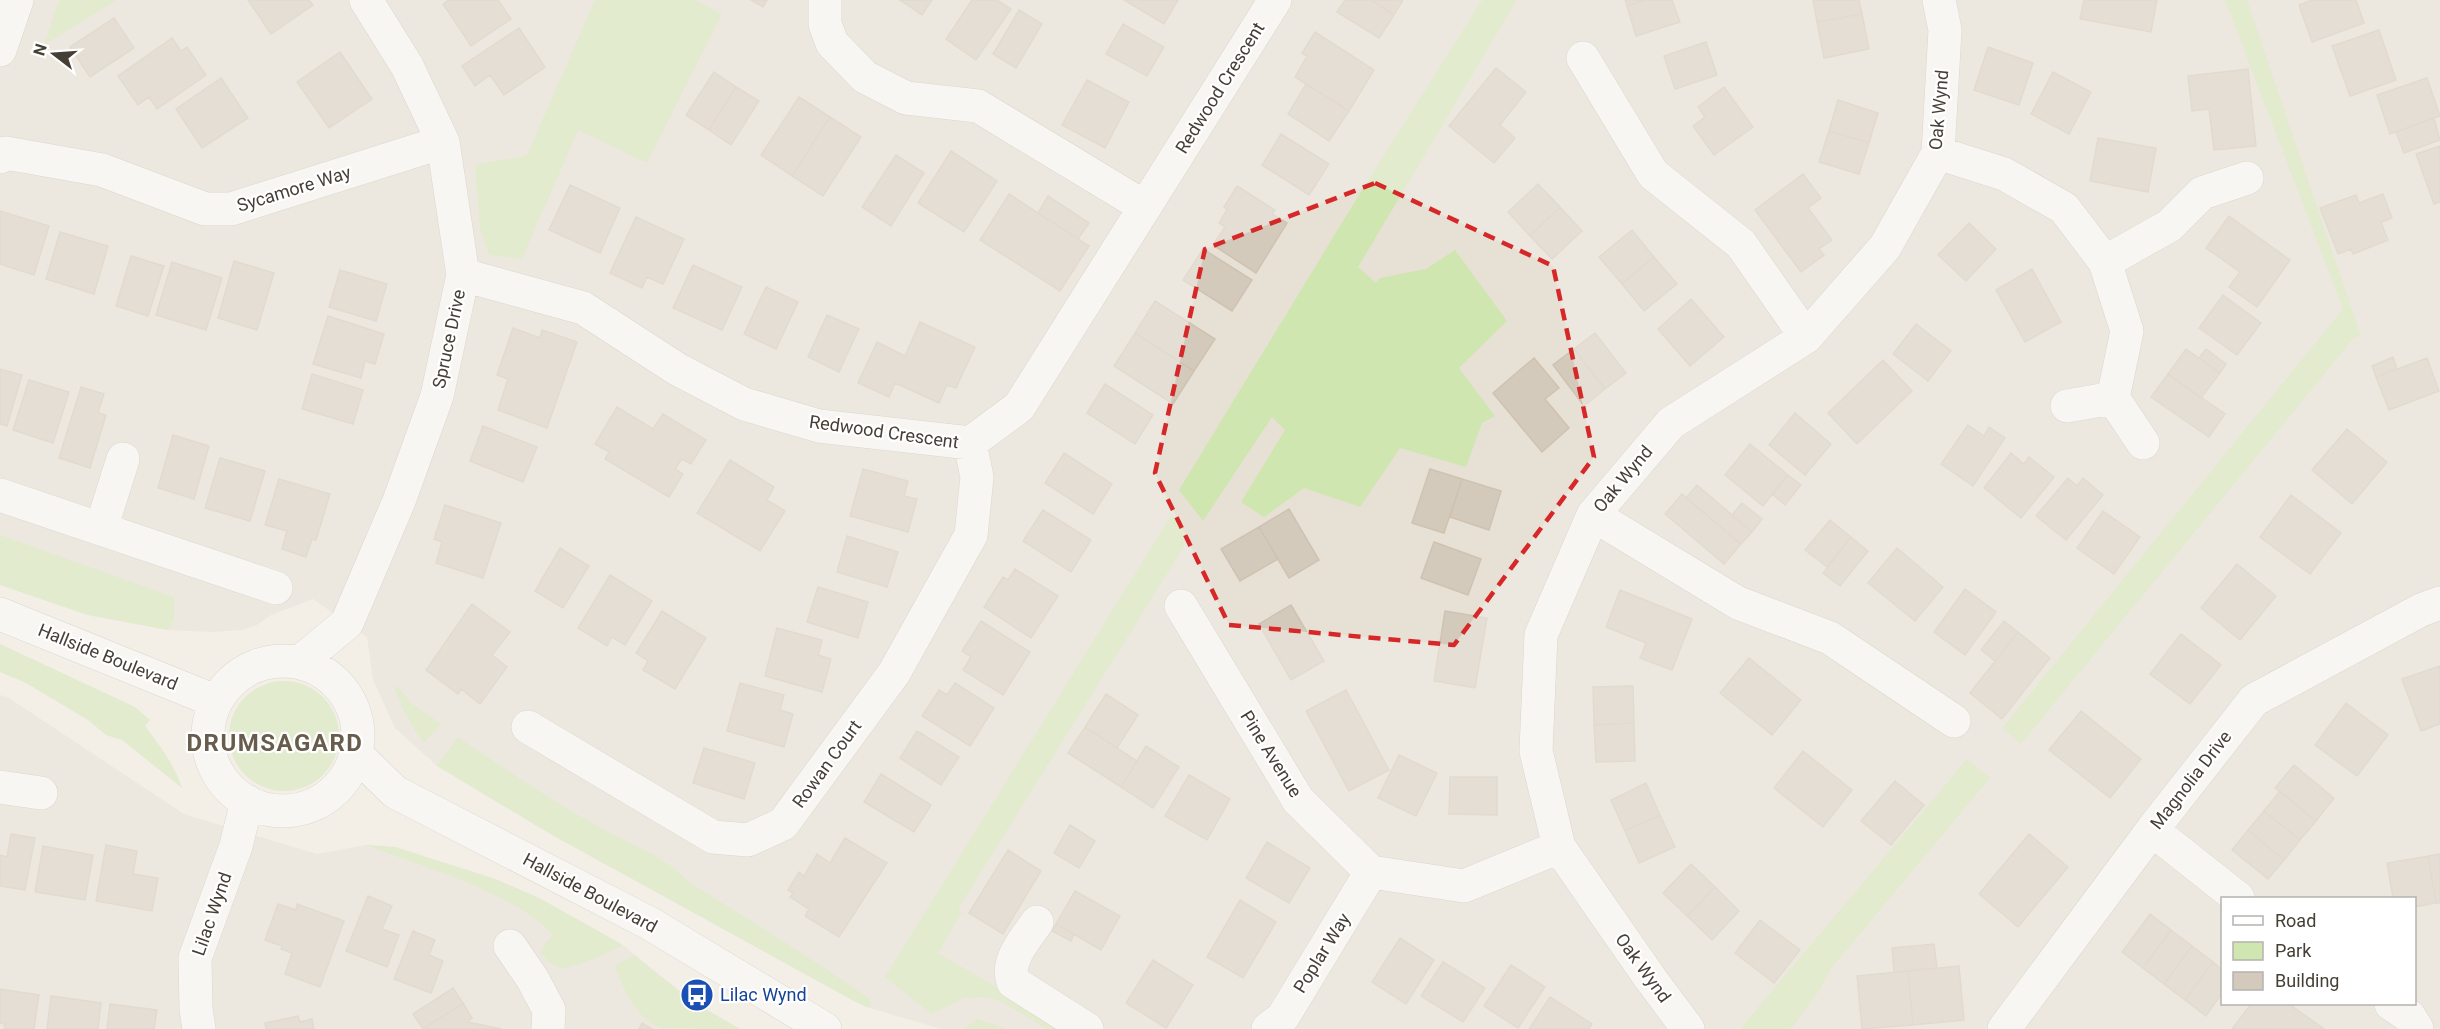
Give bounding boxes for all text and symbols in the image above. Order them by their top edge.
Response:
street label: Redwood Crescent [1171,18,1268,157]
north arrow [24,24,84,84]
text: N [29,42,51,58]
street label: Oak Wynd [1925,69,1952,151]
street label: Sycamore Way [234,161,354,216]
street label: Spruce Drive [428,287,469,390]
street label: Redwood Crescent [808,411,960,452]
street label: Oak Wynd [1589,441,1656,516]
street label: Hallside Boulevard [35,619,181,694]
street label: Pine Avenue [1236,706,1306,801]
street label: Rowan Court [788,716,866,812]
street label: Magnolia Drive [2146,726,2236,833]
district label: DRUMSAGARD [187,729,363,757]
street label: Hallside Boulevard [520,848,661,937]
street label: Lilac Wynd [187,869,236,958]
legend [2221,897,2416,1005]
street label: Poplar Way [1289,909,1355,997]
text: Road [2275,910,2316,931]
street label: Oak Wynd [1611,929,1676,1006]
text: Park [2275,940,2312,961]
text: Building [2275,970,2339,991]
bus stop icon: Lilac Wynd [679,977,715,1013]
place label: Lilac Wynd [720,984,807,1005]

